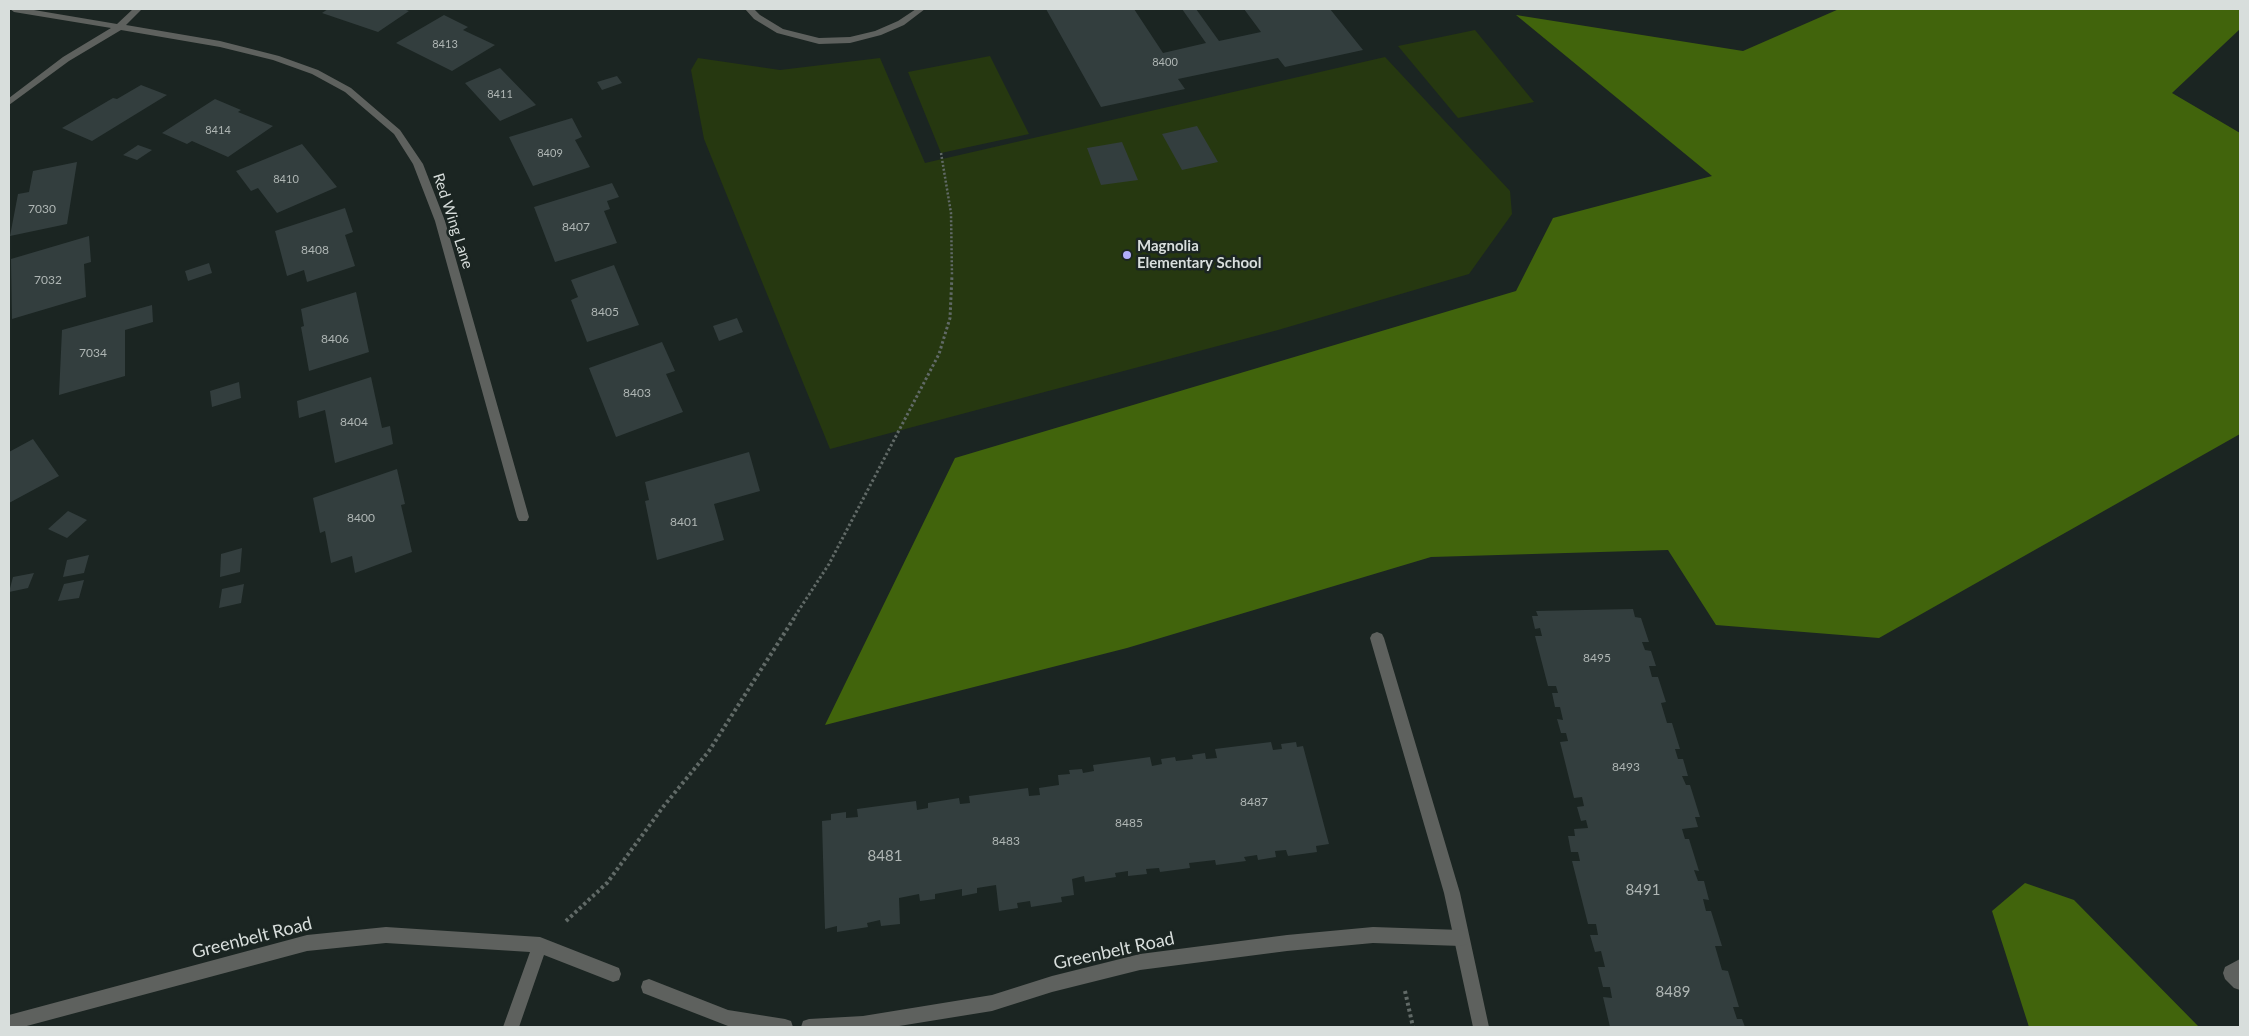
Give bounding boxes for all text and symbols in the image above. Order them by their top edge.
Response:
house number: 8413 [432,37,458,51]
house number: 8400 [1152,55,1178,69]
house number: 8411 [487,87,513,101]
house number: 8414 [205,123,231,137]
house number: 8409 [537,146,563,160]
street label: Red Wing Lane [429,171,477,271]
house number: 8410 [273,172,299,186]
house number: 7030 [28,202,56,216]
house number: 8407 [562,220,590,234]
place label: Magnolia Elementary School [1137,237,1261,272]
house number: 8408 [301,243,329,257]
marker: Magnolia Elementary School [1121,249,1133,261]
house number: 7032 [34,273,62,287]
house number: 8405 [591,305,619,319]
house number: 8406 [321,332,349,346]
house number: 7034 [79,346,107,360]
house number: 8403 [623,386,651,400]
house number: 8404 [340,415,368,429]
house number: 8400 [347,511,375,525]
house number: 8401 [670,515,698,529]
house number: 8495 [1583,651,1611,665]
house number: 8493 [1612,760,1640,774]
house number: 8487 [1240,795,1268,809]
house number: 8485 [1115,816,1143,830]
house number: 8483 [992,834,1020,848]
house number: 8481 [868,847,902,865]
house number: 8491 [1626,881,1660,899]
street label: Greenbelt Road [190,913,314,963]
street label: Greenbelt Road [1052,928,1176,974]
house number: 8489 [1656,983,1690,1001]

